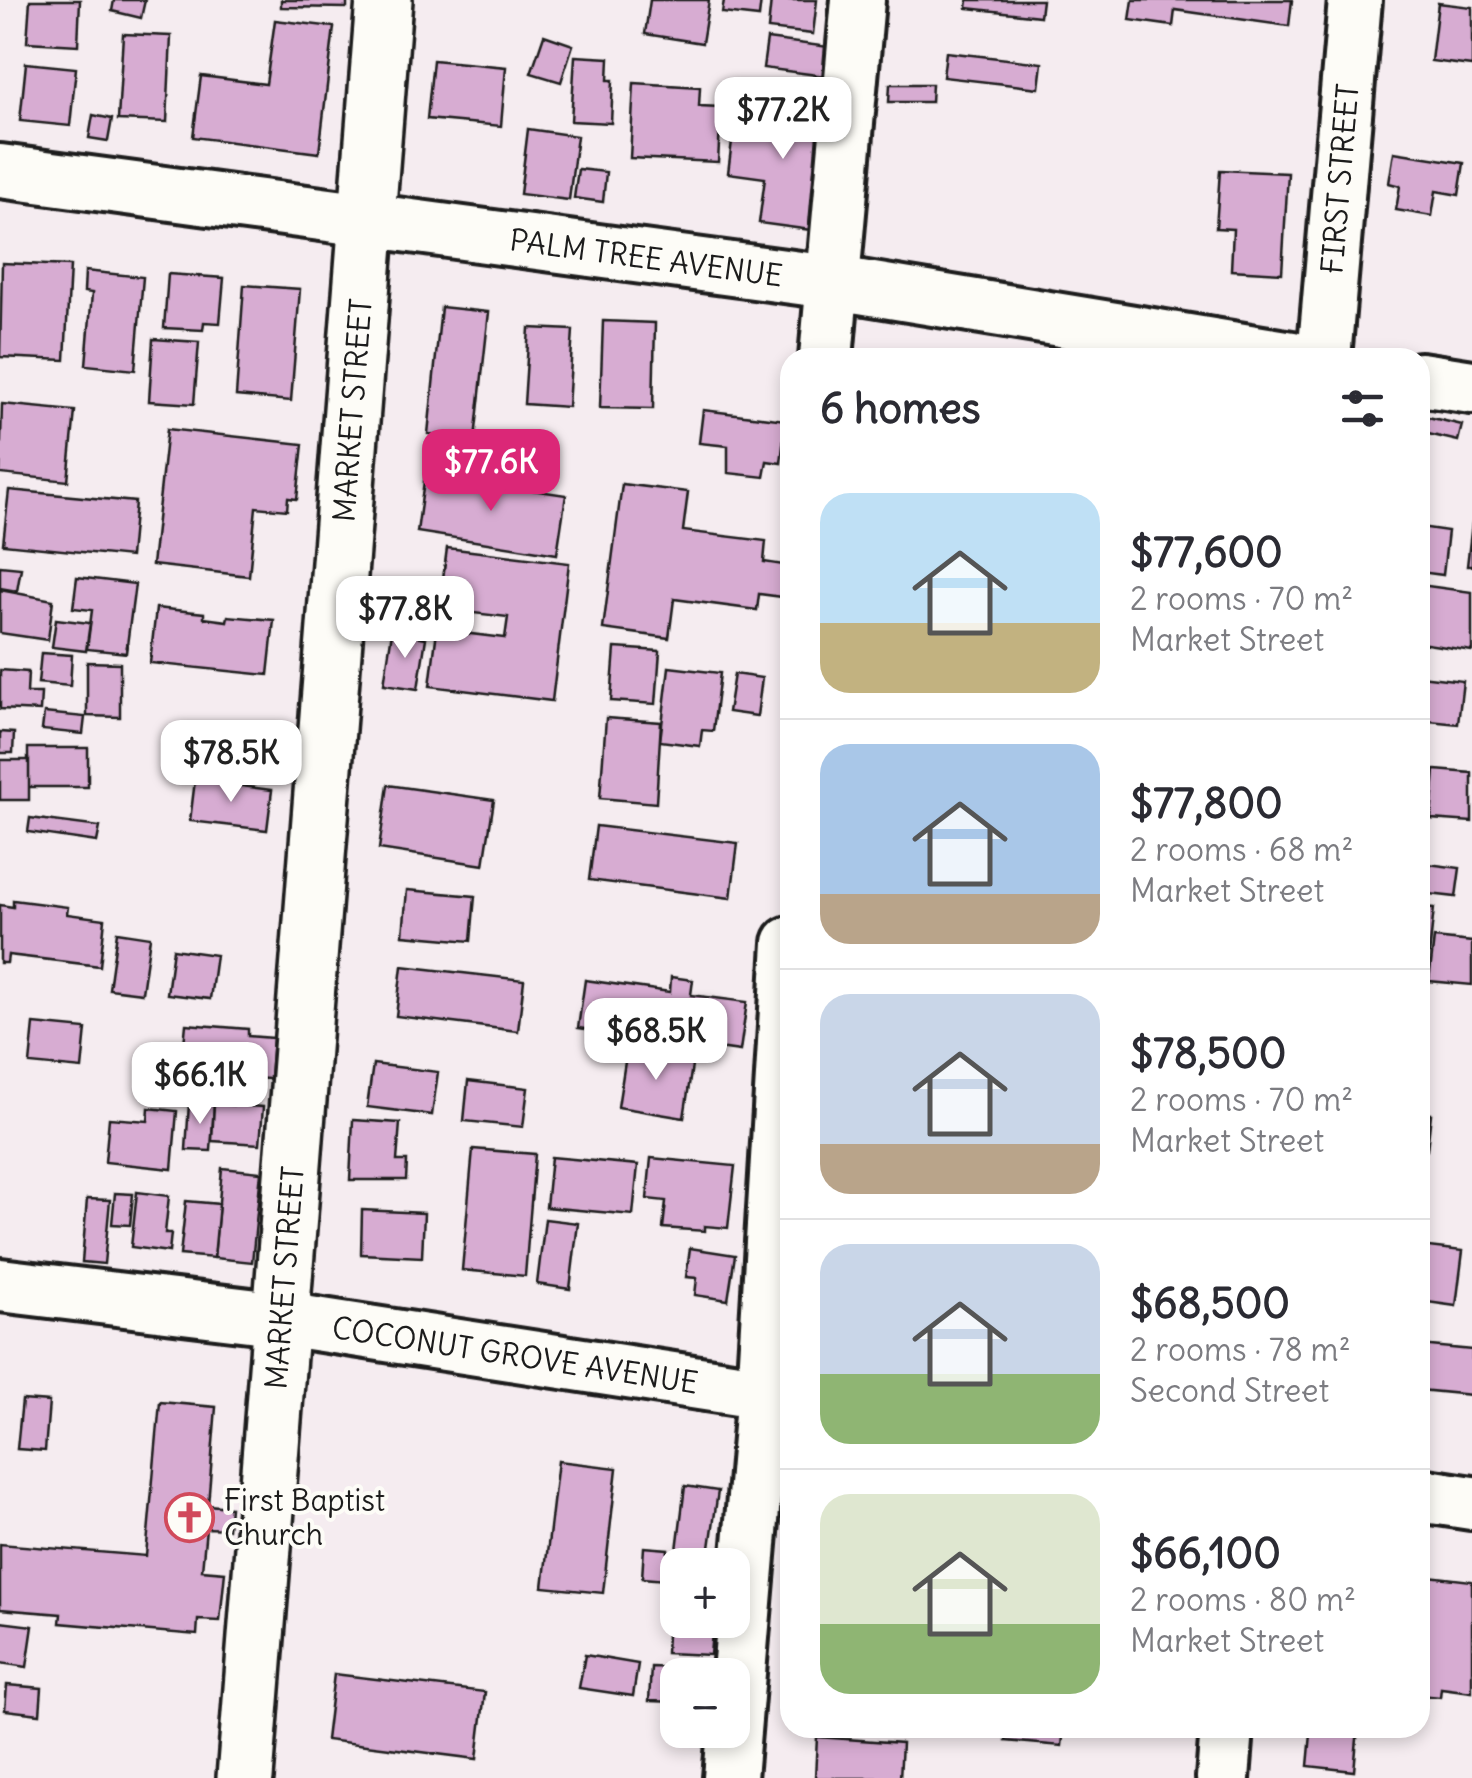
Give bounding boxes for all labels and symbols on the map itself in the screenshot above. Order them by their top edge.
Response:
pin: $77.2K [702,77,864,162]
street label: FIRST STREET [1312,82,1367,275]
street label: PALM TREE AVENUE [507,220,785,294]
street label: MARKET STREET [324,297,380,523]
pin: $77.6K [410,429,572,514]
pin: $77.8K [324,576,486,661]
pin: $78.5K [150,720,312,805]
pin: $68.5K [575,998,737,1083]
pin: $66.1K [119,1042,281,1127]
street label: MARKET STREET [256,1164,312,1391]
street label: COCONUT GROVE AVENUE [330,1308,701,1402]
place label: First Baptist Church [224,1481,385,1553]
church icon: First Baptist Church [163,1491,215,1543]

